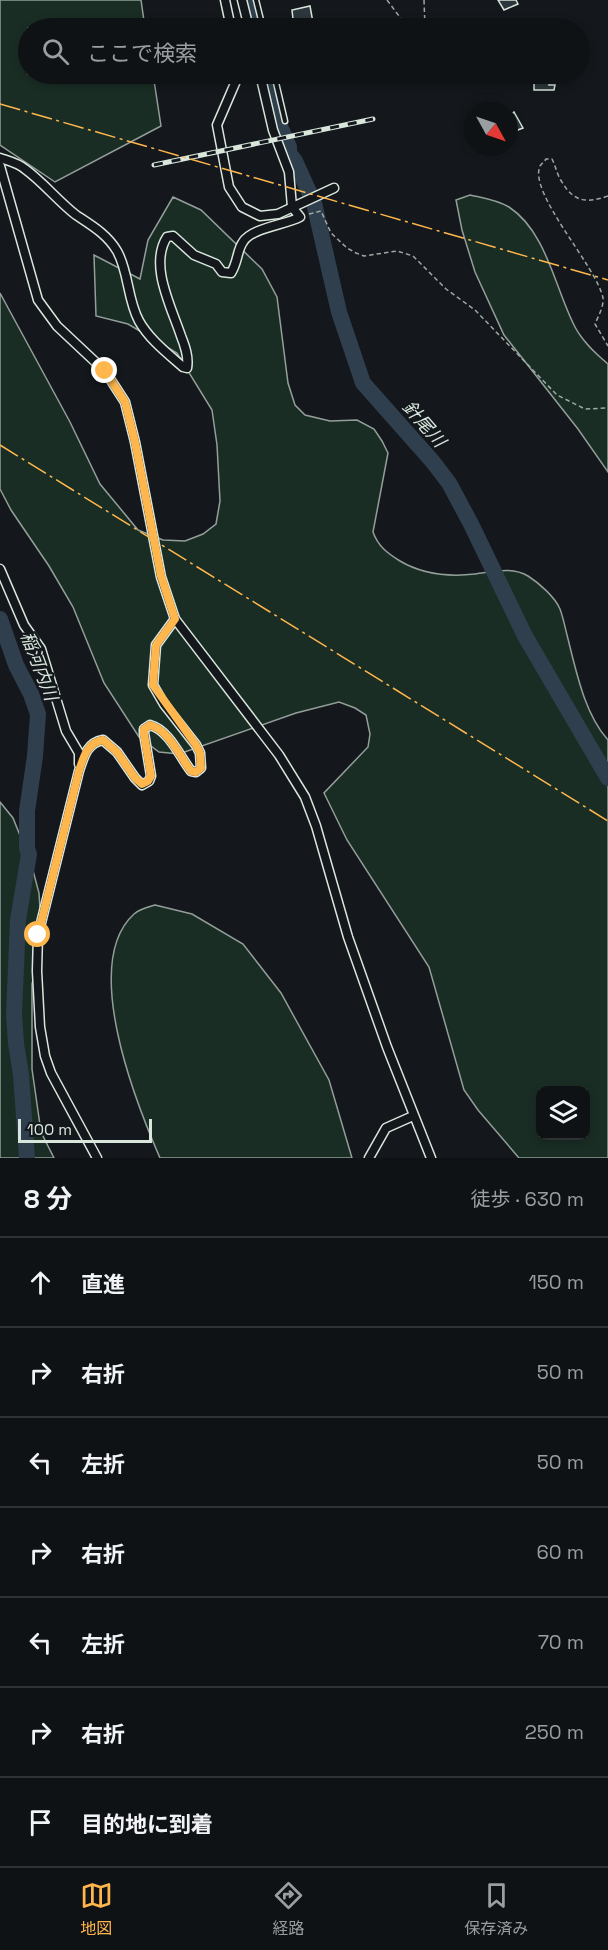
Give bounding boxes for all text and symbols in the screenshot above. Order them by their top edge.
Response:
search box [18,18,590,84]
icon: search [39,35,72,68]
text: ここで検索 [87,39,197,67]
north arrow [464,102,518,156]
route end [91,357,117,383]
water label: 針尾川 [398,396,452,453]
water label: 稲河内川 [16,628,64,705]
route start [24,921,50,947]
map controls [536,1086,590,1140]
button: layers [536,1086,590,1140]
scale bar [18,1116,152,1144]
text: 100 m [27,1119,72,1140]
text: 8 分 [24,1182,72,1216]
text: 徒歩 · 630 m [471,1186,584,1212]
icon: ahead [24,1266,57,1299]
text: 150 m [529,1269,584,1295]
text: 直進 [81,1270,125,1298]
icon: right [24,1356,57,1389]
text: 50 m [537,1359,584,1385]
text: 右折 [81,1360,125,1388]
icon: left [24,1446,57,1479]
text: 50 m [537,1449,584,1475]
text: 左折 [81,1450,125,1478]
icon: right [24,1536,57,1569]
text: 60 m [537,1539,584,1565]
text: 右折 [81,1540,125,1568]
icon: left [24,1626,57,1659]
text: 70 m [538,1629,584,1655]
text: 左折 [81,1630,125,1658]
icon: right [24,1716,57,1749]
text: 250 m [525,1719,584,1745]
text: 右折 [81,1720,125,1748]
icon: arrive [24,1806,57,1839]
text: 目的地に到着 [81,1810,213,1838]
tab: 地図 [80,1879,113,1939]
tab: 経路 [272,1879,305,1939]
tab: 保存済み [464,1879,528,1939]

